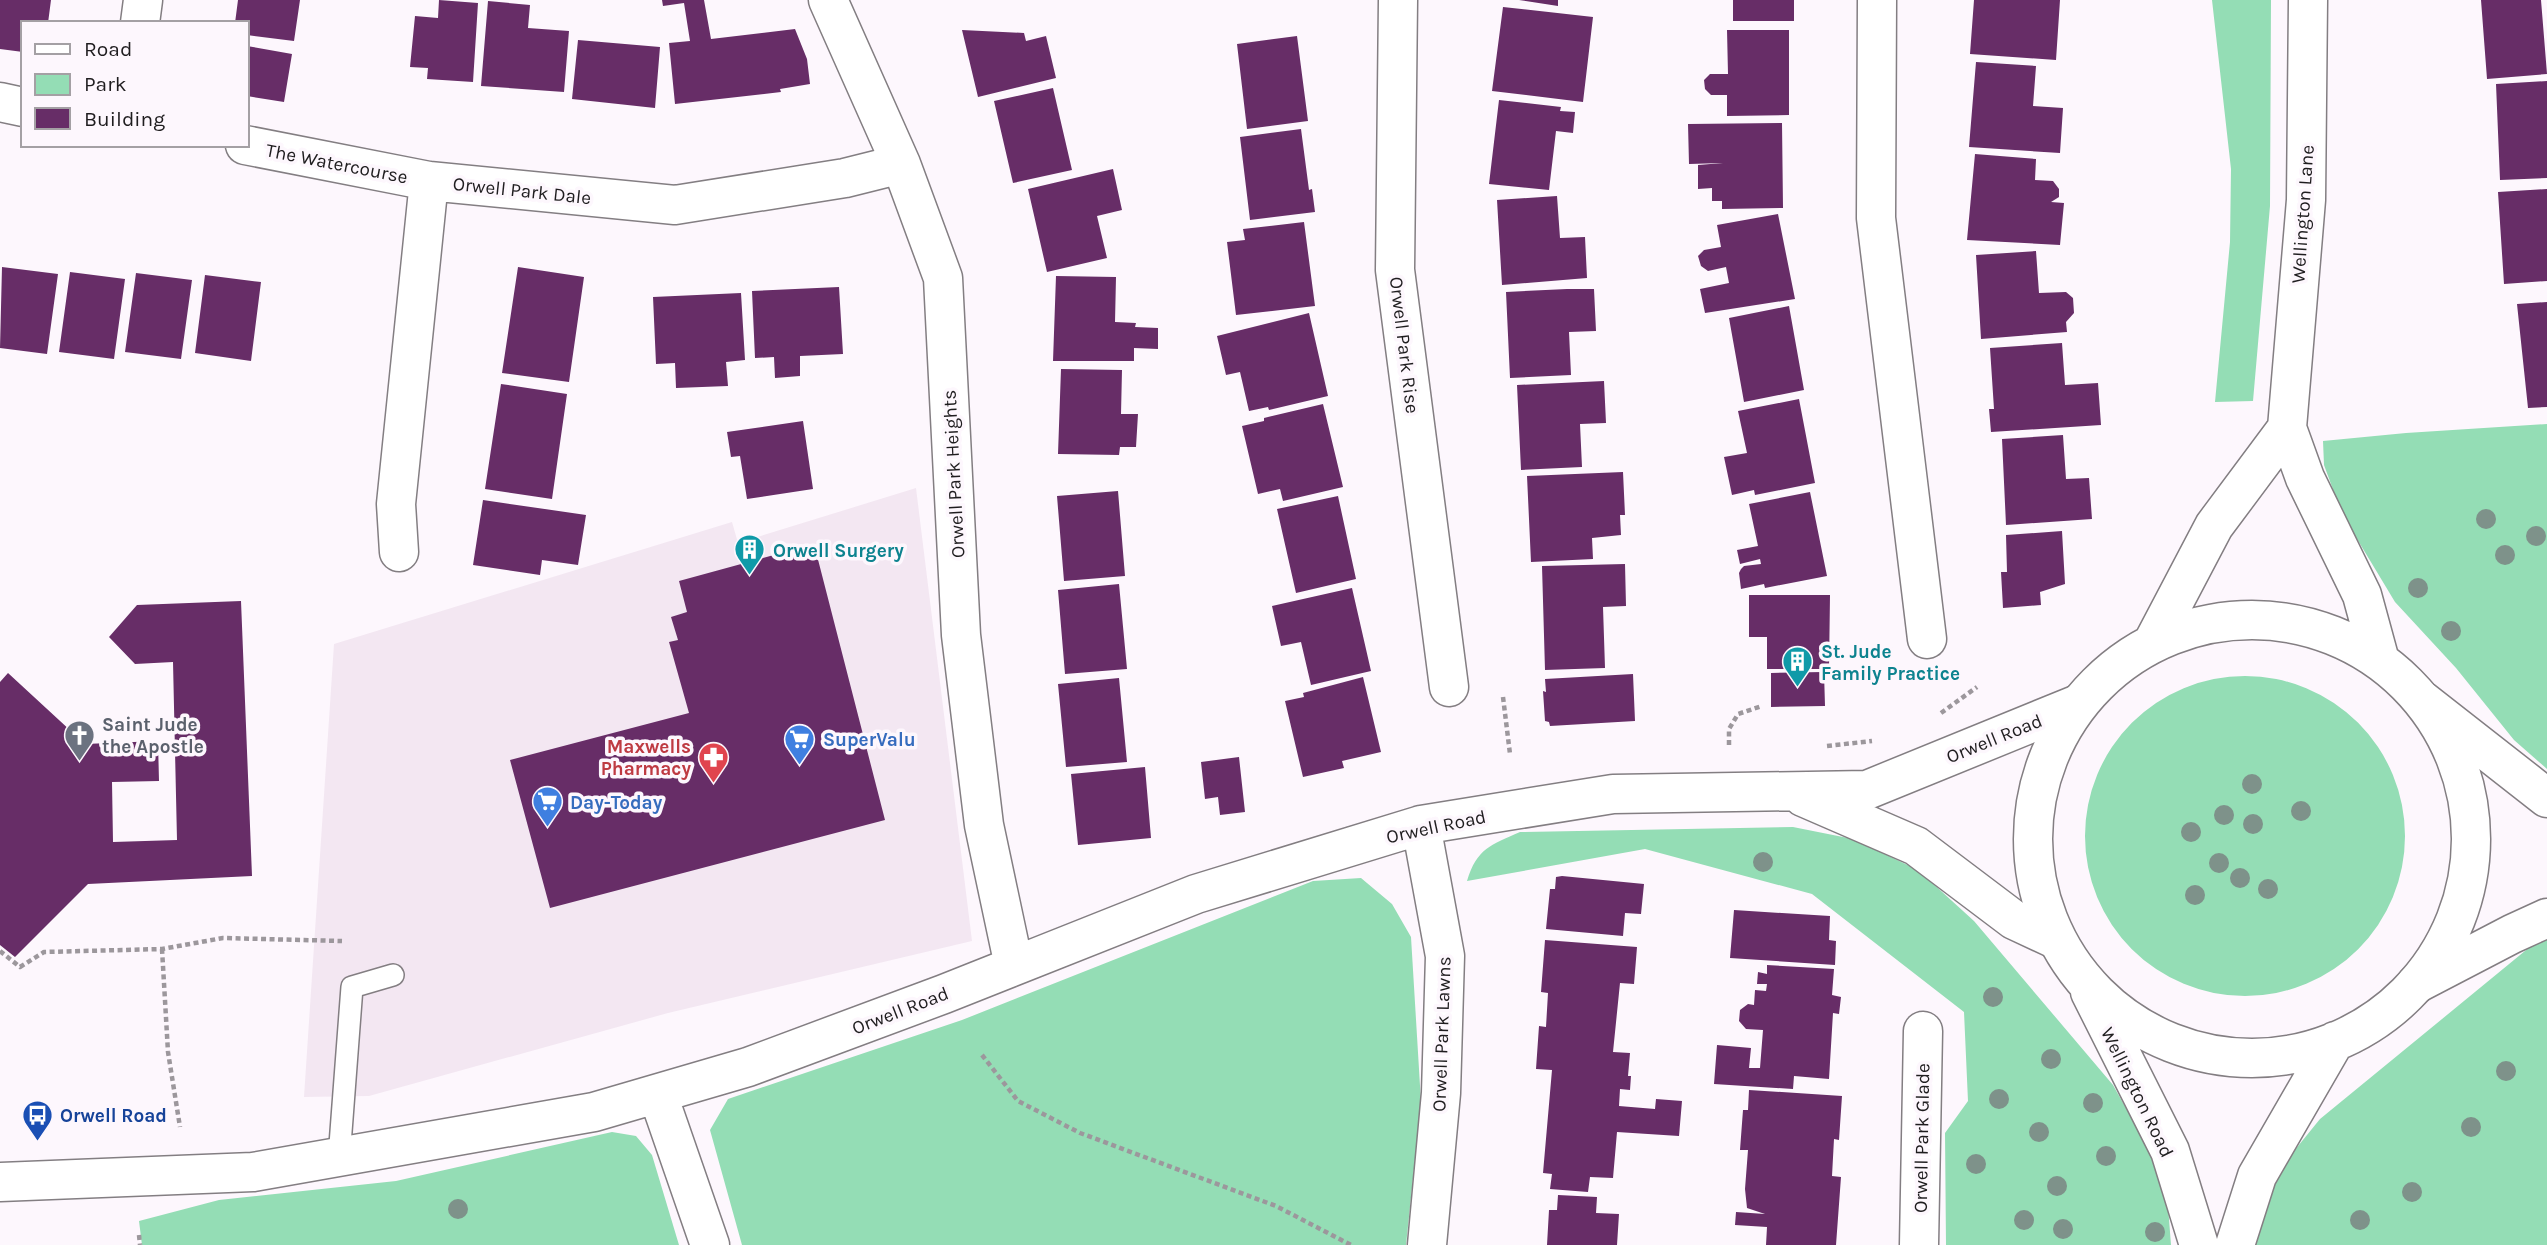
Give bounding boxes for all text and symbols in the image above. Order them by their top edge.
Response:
legend [21,21,248,147]
text: Road [84,37,132,61]
text: Park [84,72,127,96]
text: Building [84,107,165,131]
street label: The Watercourse [264,139,410,189]
street label: Wellington Lane [2287,144,2319,284]
street label: Orwell Park Dale [452,173,592,209]
street label: Orwell Park Rise [1385,275,1423,415]
street label: Orwell Park Heights [939,389,969,559]
building icon: Orwell Surgery [733,533,767,577]
place label: Orwell Surgery [773,540,904,562]
place label: St. Jude Family Practice [1821,641,1960,685]
building icon: St. Jude Family Practice [1781,645,1815,689]
street label: Orwell Road [1943,710,2046,768]
place label: Saint Jude the Apostle [102,714,204,758]
church icon: Saint Jude the Apostle [62,718,96,762]
supermarket icon: SuperValu [783,722,817,766]
place label: SuperValu [823,729,916,751]
place label: Maxwells Pharmacy [601,736,691,780]
pharmacy icon: Maxwells Pharmacy [697,740,731,784]
supermarket icon: Day-Today [530,785,564,829]
place label: Day-Today [570,792,663,814]
street label: Orwell Road [1384,806,1488,848]
street label: Orwell Park Lawns [1428,956,1456,1112]
street label: Orwell Road [849,982,952,1039]
street label: Wellington Road [2096,1024,2178,1161]
street label: Orwell Park Glade [1910,1063,1934,1213]
bus stop icon: Orwell Road [20,1098,54,1142]
place label: Orwell Road [60,1105,167,1127]

